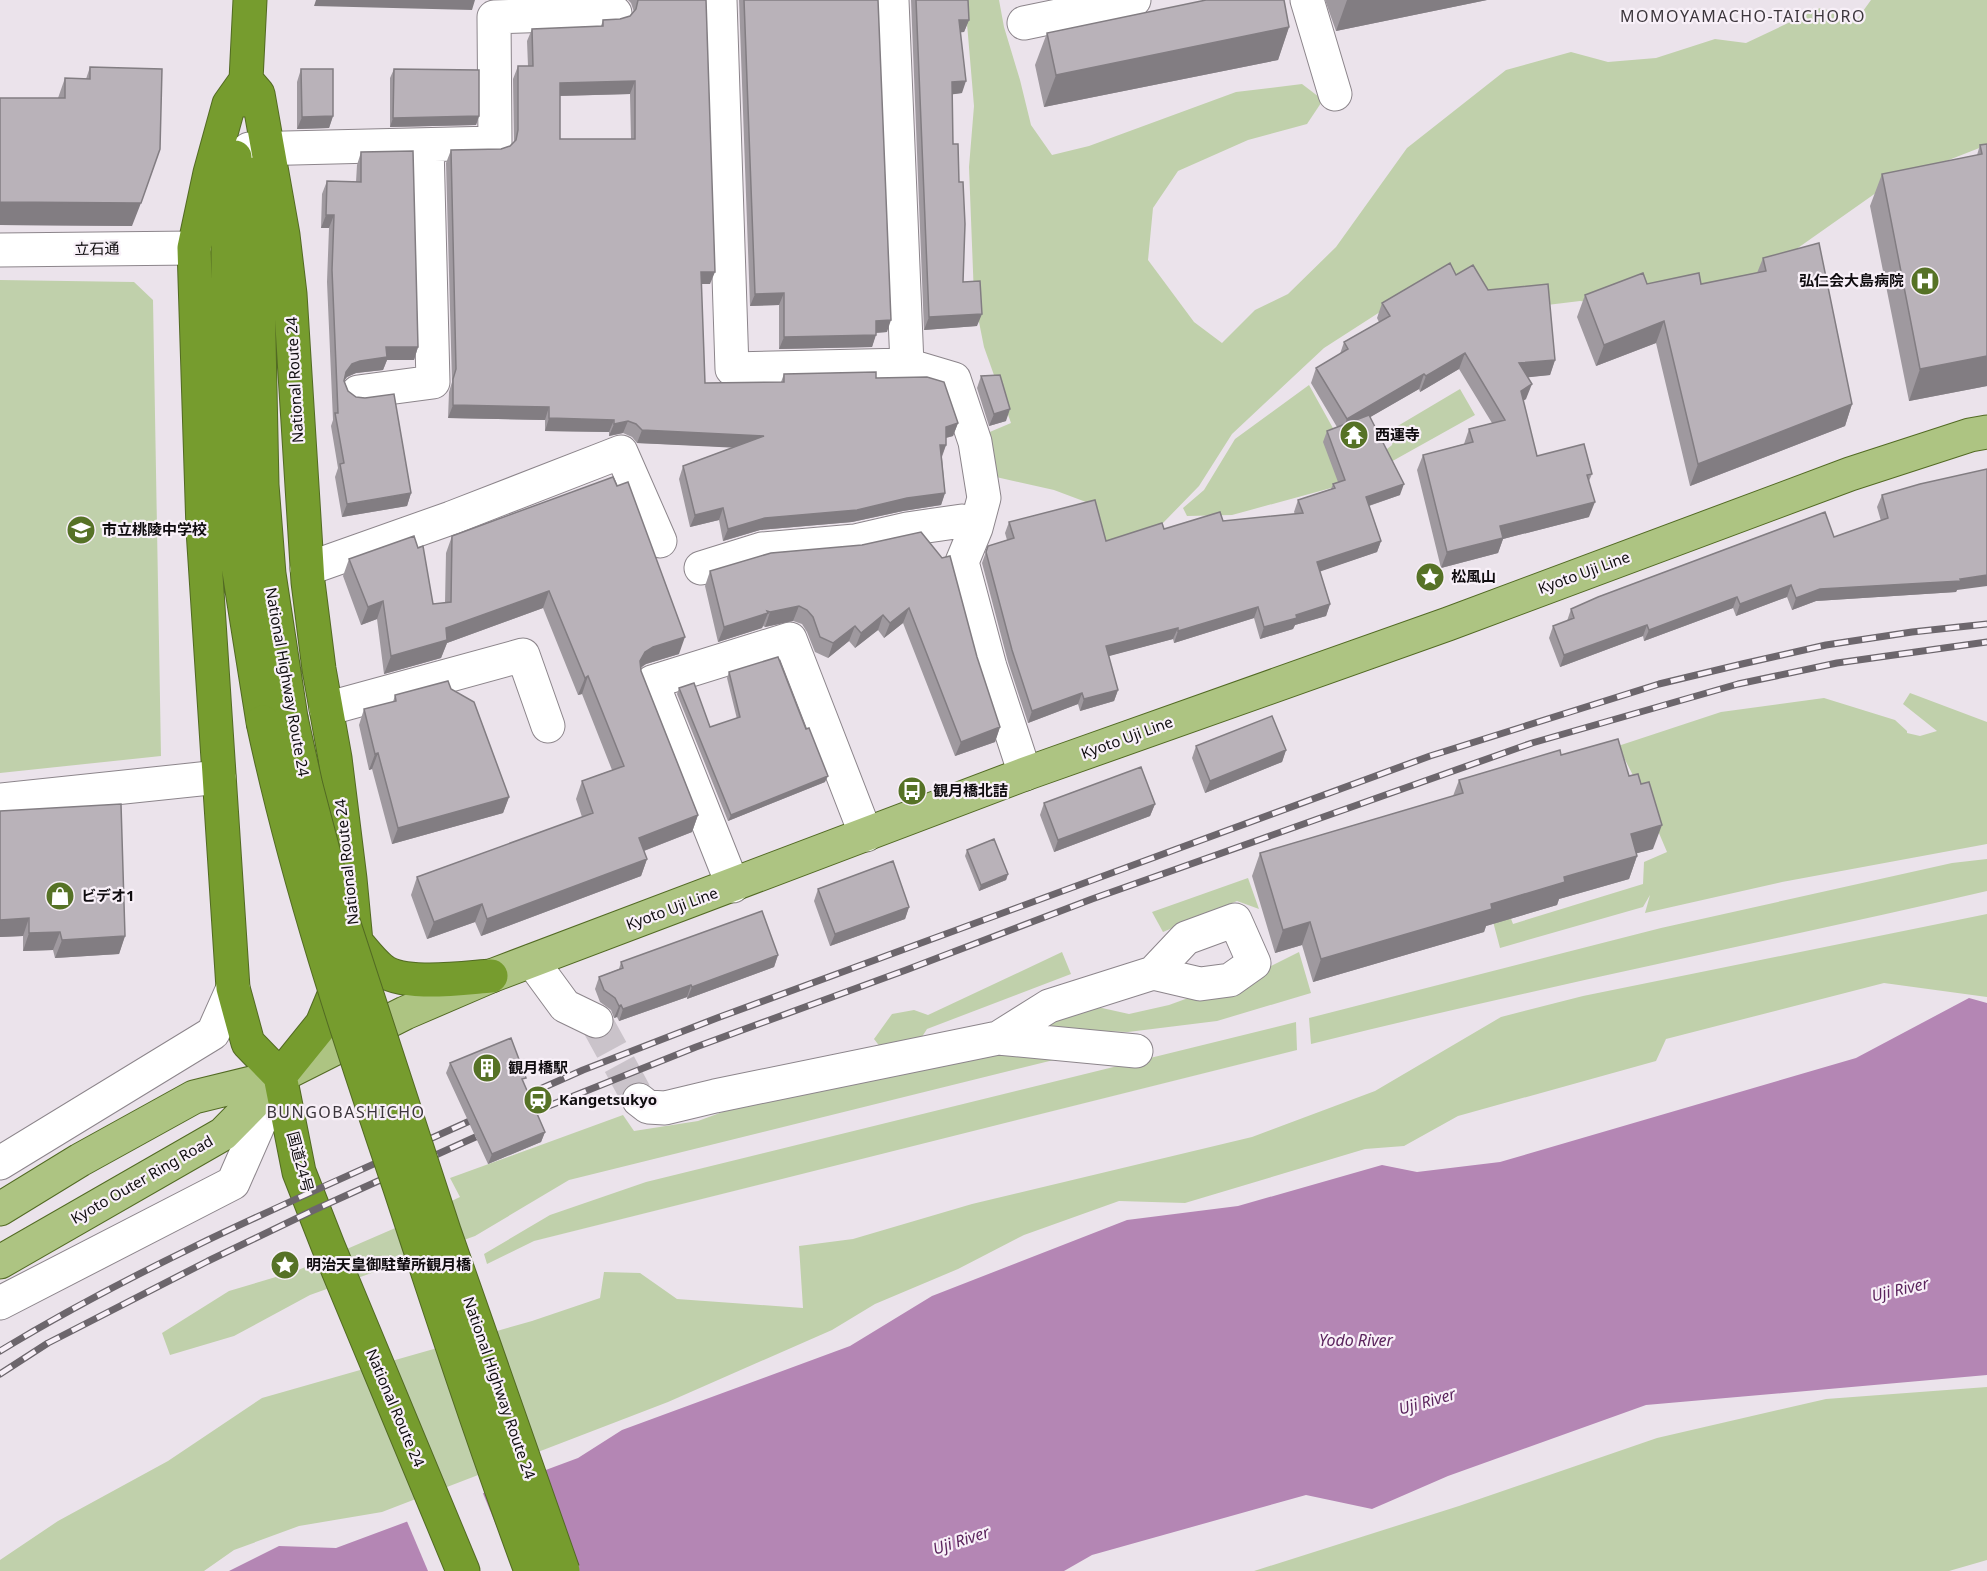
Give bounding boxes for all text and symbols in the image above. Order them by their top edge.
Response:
district label: MOMOYAMACHO-TAICHORO [1620,5,1866,27]
street label: 立石通 [74,238,120,258]
hospital icon: 弘仁会大島病院 [1909,265,1941,297]
place label: 弘仁会大島病院 [1799,270,1904,290]
street label: National Route 24 [281,316,307,444]
temple icon: 西運寺 [1338,419,1370,451]
place label: 西運寺 [1375,424,1420,444]
school or university icon: 市立桃陵中学校 [65,514,97,546]
place label: 市立桃陵中学校 [102,519,207,539]
street label: Kyoto Uji Line [1535,546,1632,598]
place icon: 松風山 [1414,561,1446,593]
place label: 松風山 [1451,566,1496,586]
street label: National Highway Route 24 [262,586,315,778]
street label: Kyoto Uji Line [1078,711,1175,763]
bus stop icon: 観月橋北詰 [896,775,928,807]
place label: 観月橋北詰 [933,780,1008,800]
street label: National Route 24 [329,798,363,926]
shop icon: ビデオ1 [44,880,76,912]
street label: Kyoto Uji Line [623,882,720,934]
place label: ビデオ1 [81,885,135,905]
building icon: 観月橋駅 [471,1052,503,1084]
place label: 観月橋駅 [508,1057,568,1077]
station icon: Kangetsukyo [522,1084,554,1116]
place label: Kangetsukyo [559,1089,657,1109]
district label: BUNGOBASHICHO [266,1101,426,1123]
street label: 国道24号 [283,1129,319,1194]
street label: Kyoto Outer Ring Road [67,1130,216,1228]
place icon: 明治天皇御駐輦所観月橋 [269,1249,301,1281]
place label: 明治天皇御駐輦所観月橋 [306,1254,472,1274]
water label: Uji River [1869,1272,1932,1306]
street label: National Highway Route 24 [459,1294,541,1482]
water label: Yodo River [1319,1329,1394,1351]
street label: National Route 24 [362,1346,430,1470]
water label: Uji River [1396,1382,1459,1420]
water label: Uji River [930,1520,993,1559]

